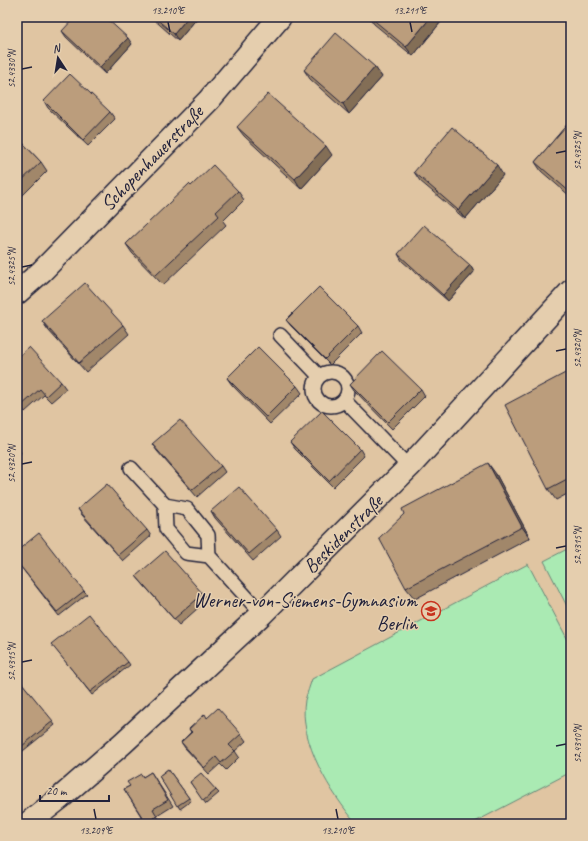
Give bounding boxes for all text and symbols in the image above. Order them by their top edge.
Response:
text: 13.210°E [152,4,186,17]
text: 13.211°E [394,4,428,17]
north arrow [38,38,78,78]
text: N [51,40,63,56]
text: 52.4330°N [5,48,18,88]
street label: Schopenhauerstraße [95,99,210,216]
text: 52.4325°N [571,130,584,170]
text: 52.4325°N [5,246,18,286]
text: 52.4320°N [571,328,584,368]
text: 52.4320°N [5,443,18,483]
street label: Beskidenstraße [298,488,389,579]
text: 52.4315°N [571,525,584,565]
place label: Werner-von-Siemens-Gymnasium Berlin [193,588,419,636]
school or university icon: Werner-von-Siemens-Gymnasium Berlin [420,600,442,622]
text: 52.4315°N [5,641,18,681]
text: 52.4310°N [571,723,584,763]
scale bar [40,777,109,803]
text: 20 m [46,783,68,799]
text: 13.209°E [80,824,114,837]
text: 13.210°E [322,824,356,837]

